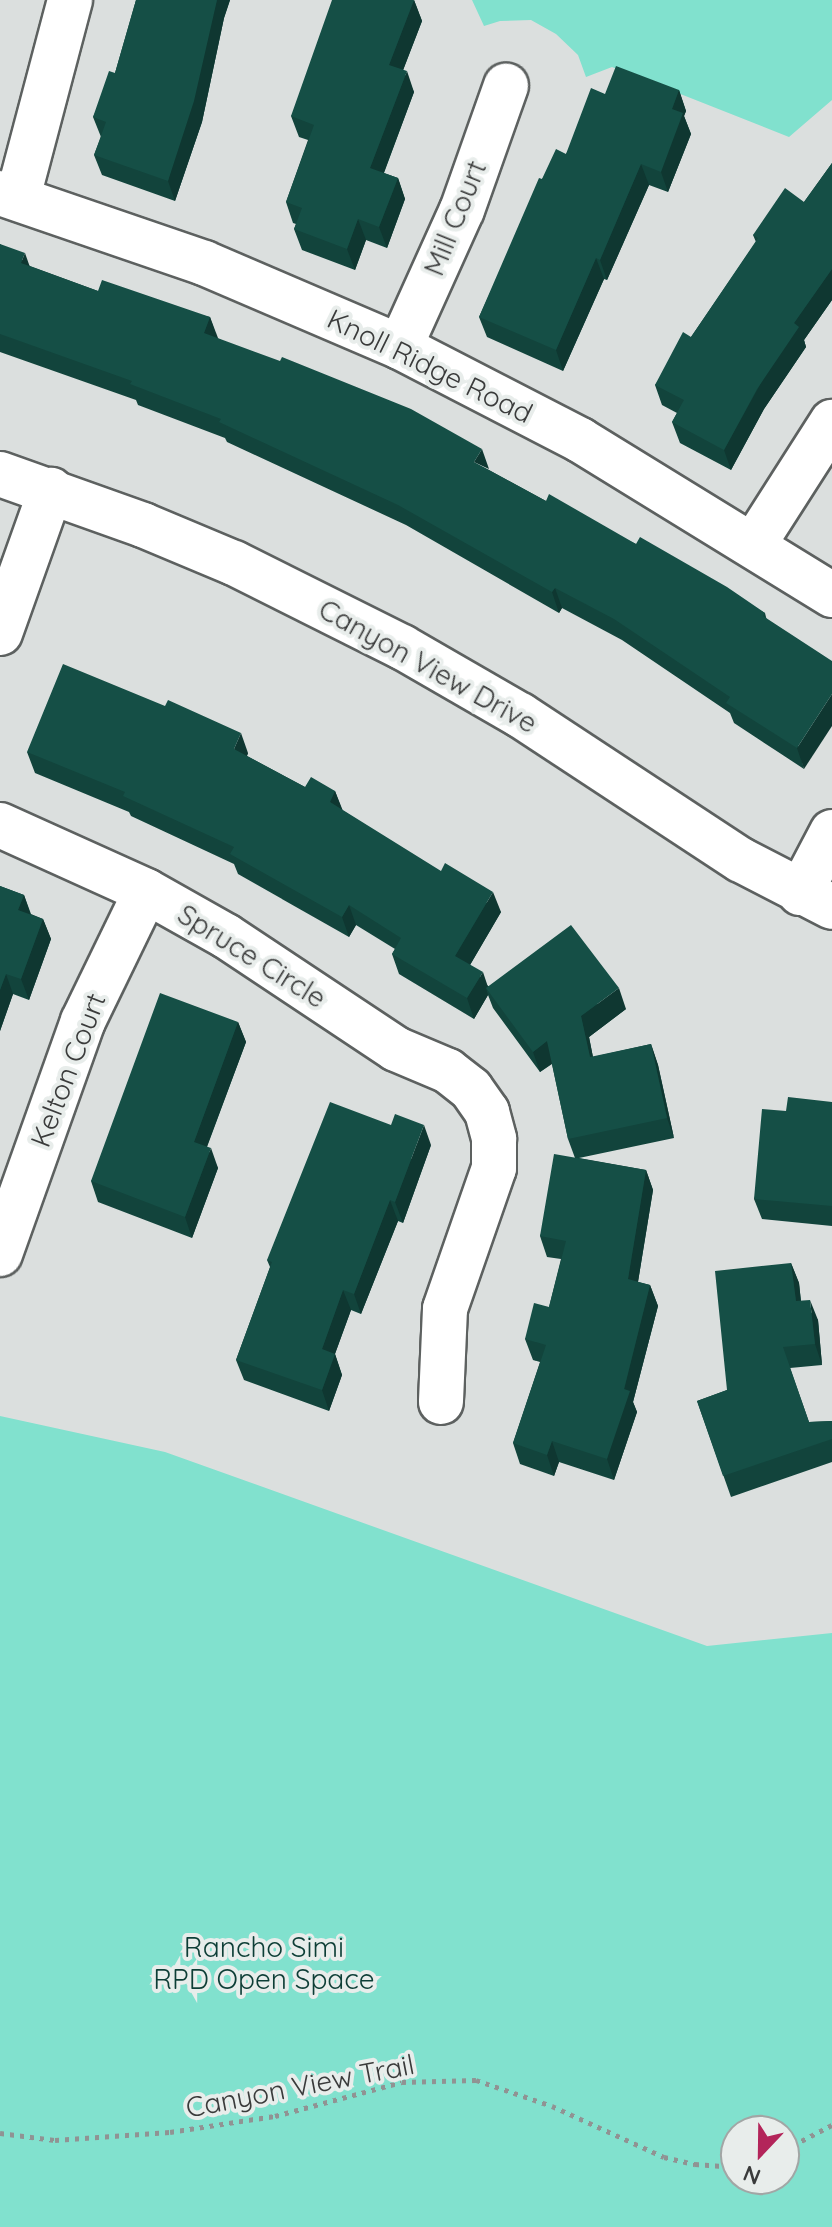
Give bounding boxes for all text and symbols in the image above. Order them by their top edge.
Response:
street label: Mill Court [417,156,493,280]
street label: Knoll Ridge Road [322,302,538,430]
street label: Canyon View Drive [313,592,543,740]
street label: Spruce Circle [172,897,332,1015]
street label: Kelton Court [23,988,113,1152]
park label: Rancho Simi RPD Open Space [153,1930,375,1996]
street label: Canyon View Trail [183,2047,417,2125]
north arrow [720,2115,800,2195]
text: N [739,2159,765,2191]

